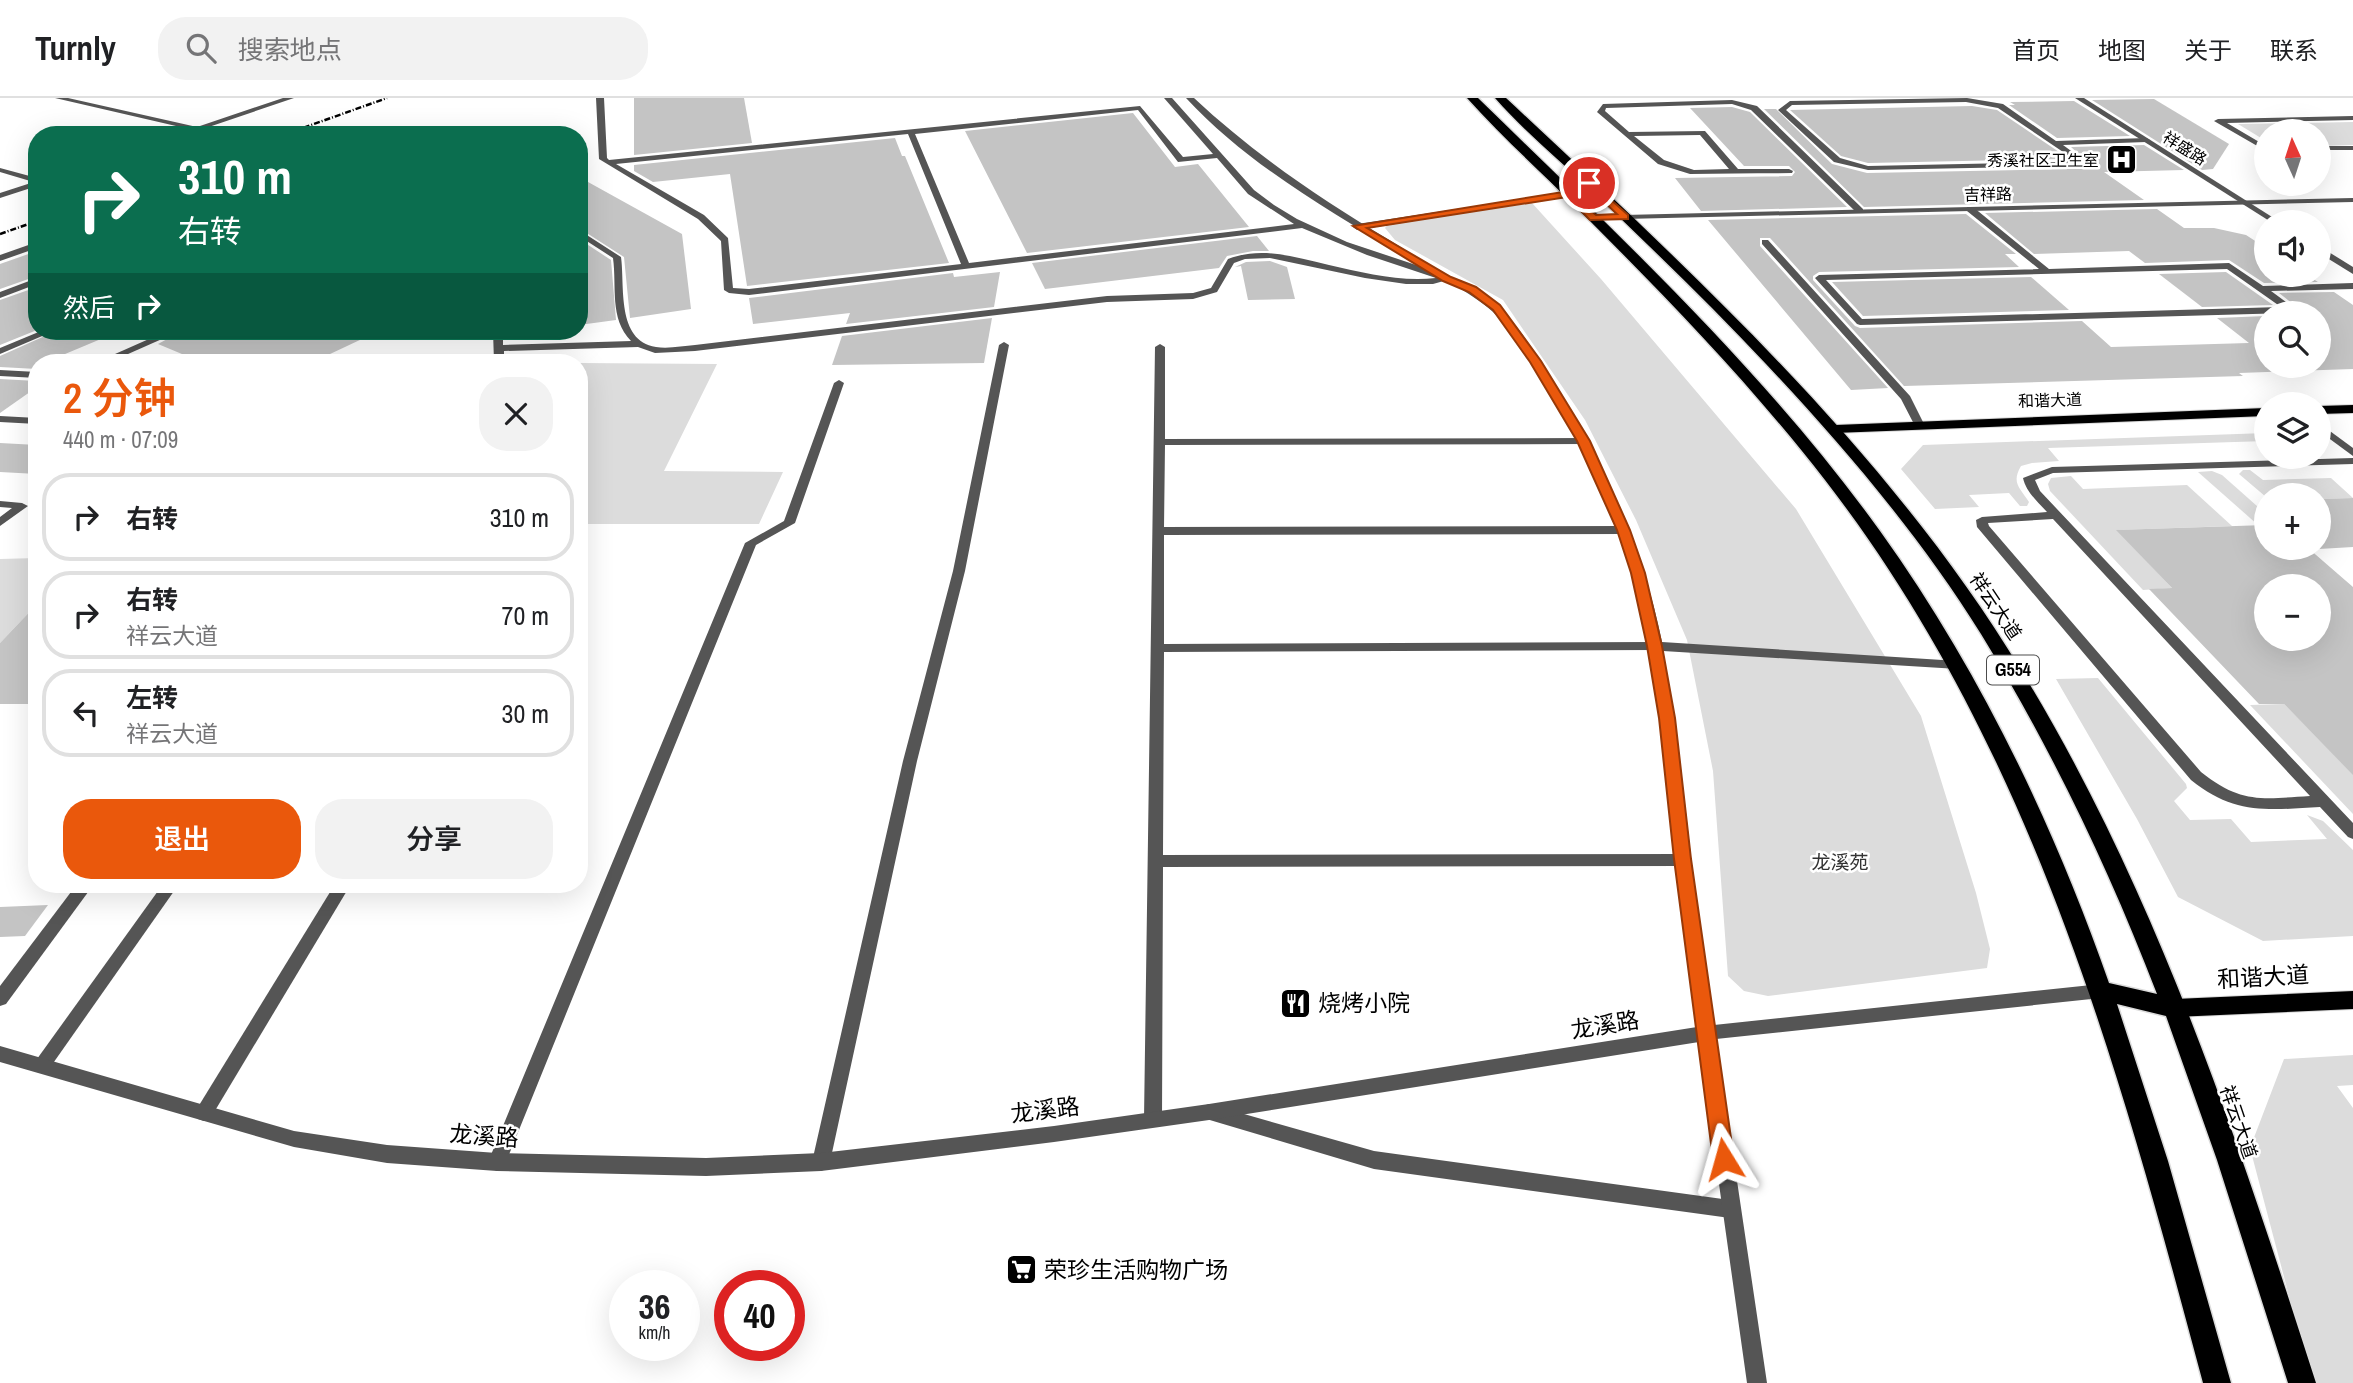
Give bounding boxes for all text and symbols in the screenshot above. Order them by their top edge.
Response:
search box [158,17,648,80]
text: Turnly [35,26,116,70]
icon: search [182,29,220,67]
text: 搜索地点 [238,32,342,67]
text: 首页 [2012,34,2060,66]
text: 地图 [2098,34,2146,66]
text: 关于 [2184,34,2232,66]
text: 联系 [2270,34,2318,66]
north arrow [2254,119,2331,196]
map controls [2254,119,2331,651]
street label: 祥盛路 [2159,126,2211,170]
text: 310 m [178,143,292,209]
hospital icon: 秀溪社区卫生室 [2105,143,2139,177]
place label: 秀溪社区卫生室 [1987,149,2099,171]
pin [1559,153,1619,213]
icon: right [63,154,154,245]
icon: arrive [1570,164,1608,202]
street label: 吉祥路 [1964,183,2012,205]
text: 右转 [178,210,242,253]
button: sound [2254,210,2331,287]
icon: right [129,287,167,325]
text: 然后 [63,290,115,325]
button: search [2254,301,2331,378]
text: 2 分钟 [63,370,176,426]
button: close [479,377,553,451]
street label: 和谐大道 [2018,388,2082,412]
button: layers [2254,392,2331,469]
text: 440 m · 07:09 [63,424,178,455]
button: + [2254,483,2331,560]
icon: right [67,498,105,536]
text: 310 m [490,500,549,535]
text: 右转 [126,501,178,536]
street label: 祥云大道 [1964,567,2028,645]
button: − [2254,574,2331,651]
text: 右转 [126,582,178,617]
icon: right [67,596,105,634]
text: 70 m [502,598,549,633]
text: 祥云大道 [126,620,218,651]
road number: G554 [1987,656,2039,684]
text: 左转 [126,680,178,715]
icon: left [67,694,105,732]
text: 30 m [502,696,549,731]
text: 祥云大道 [126,718,218,749]
button: 退出 [63,799,301,879]
button: 分享 [315,799,553,879]
park label: 龙溪苑 [1811,849,1869,875]
street label: 和谐大道 [2216,959,2310,994]
restaurant icon: 烧烤小院 [1278,986,1312,1020]
place label: 烧烤小院 [1318,987,1410,1018]
street label: 龙溪路 [1568,1004,1641,1045]
street label: 祥云大道 [2214,1082,2264,1162]
street label: 龙溪路 [1009,1090,1081,1129]
street label: 龙溪路 [449,1118,520,1153]
position arrow [1687,1122,1761,1196]
supermarket icon: 荣珍生活购物广场 [1004,1253,1038,1287]
place label: 荣珍生活购物广场 [1044,1254,1228,1285]
speed limit sign: 40 [714,1270,805,1361]
text: 36 [639,1283,670,1330]
text: km/h [639,1320,671,1345]

